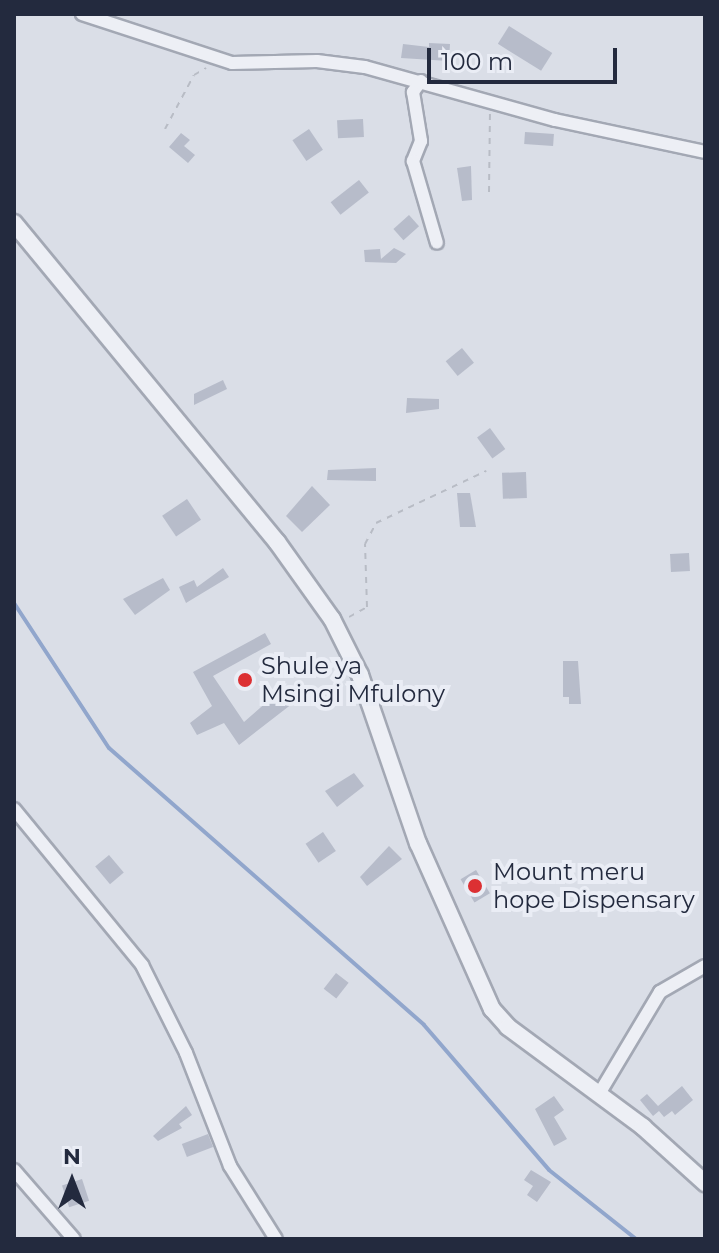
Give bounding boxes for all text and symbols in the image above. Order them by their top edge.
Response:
scale bar [431,32,621,82]
text: 100 m [441,47,513,76]
place label: Shule ya Msingi Mfulony [261,652,445,708]
marker: Shule ya Msingi Mfulony [236,671,254,689]
place label: Mount meru hope Dispensary [493,858,695,914]
marker: Mount meru hope Dispensary [464,875,486,897]
north arrow [32,1141,112,1221]
text: N [63,1143,81,1170]

